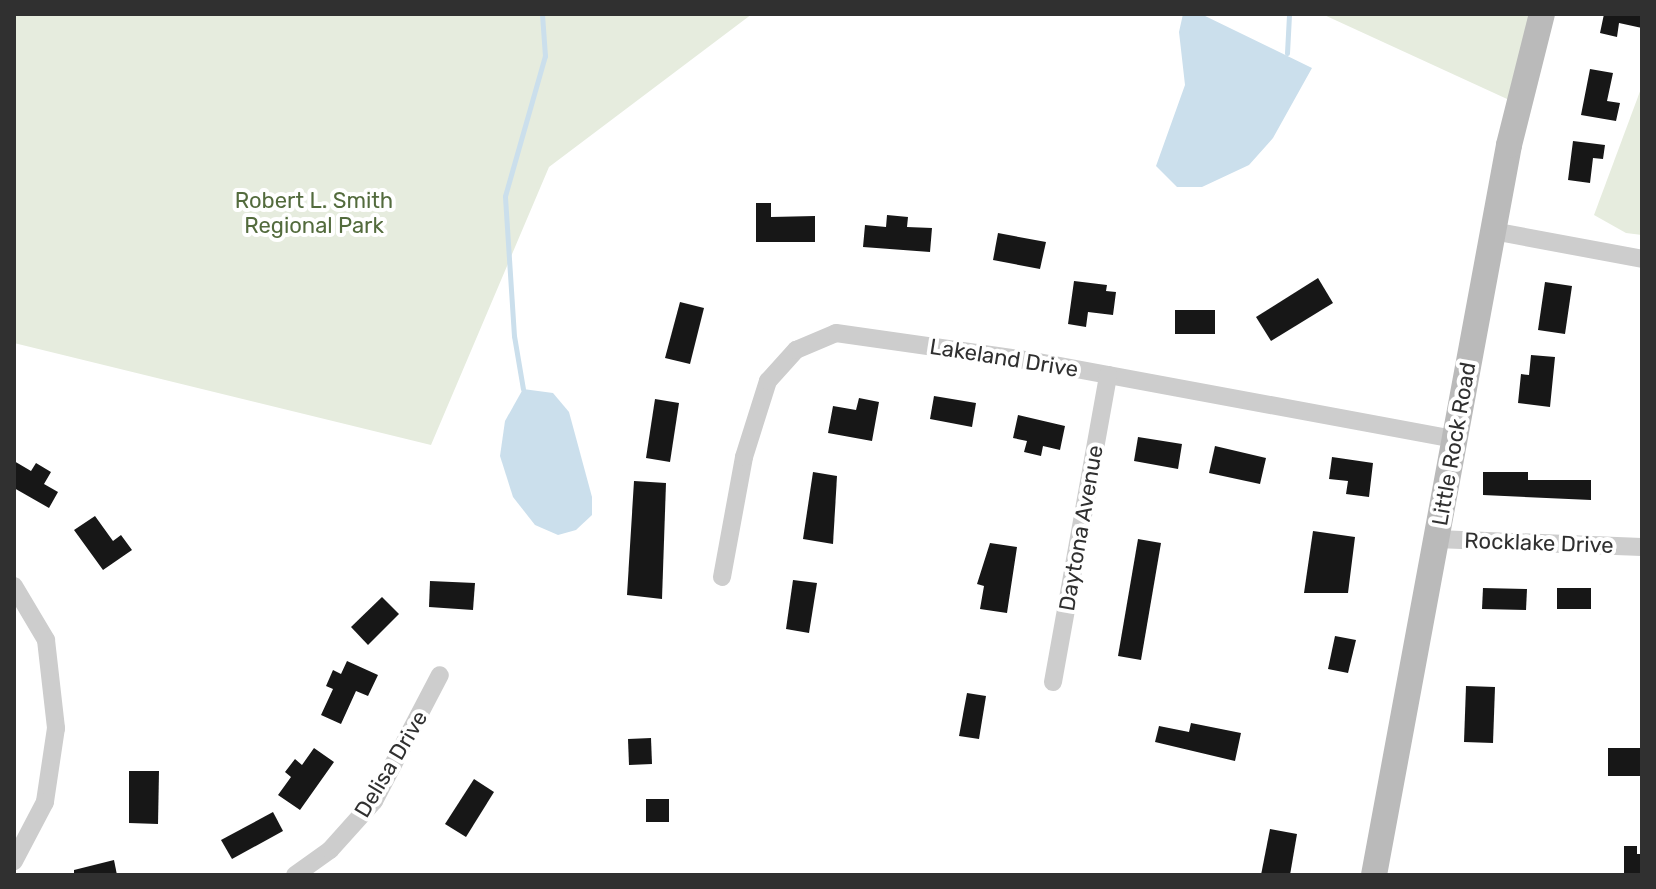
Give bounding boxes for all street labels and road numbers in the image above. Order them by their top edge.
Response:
street label: Lakeland Drive [928,333,1080,383]
street label: Little Rock Road [1427,360,1481,528]
street label: Daytona Avenue [1053,443,1109,613]
street label: Rocklake Drive [1464,527,1614,559]
street label: Delisa Drive [349,706,433,822]

